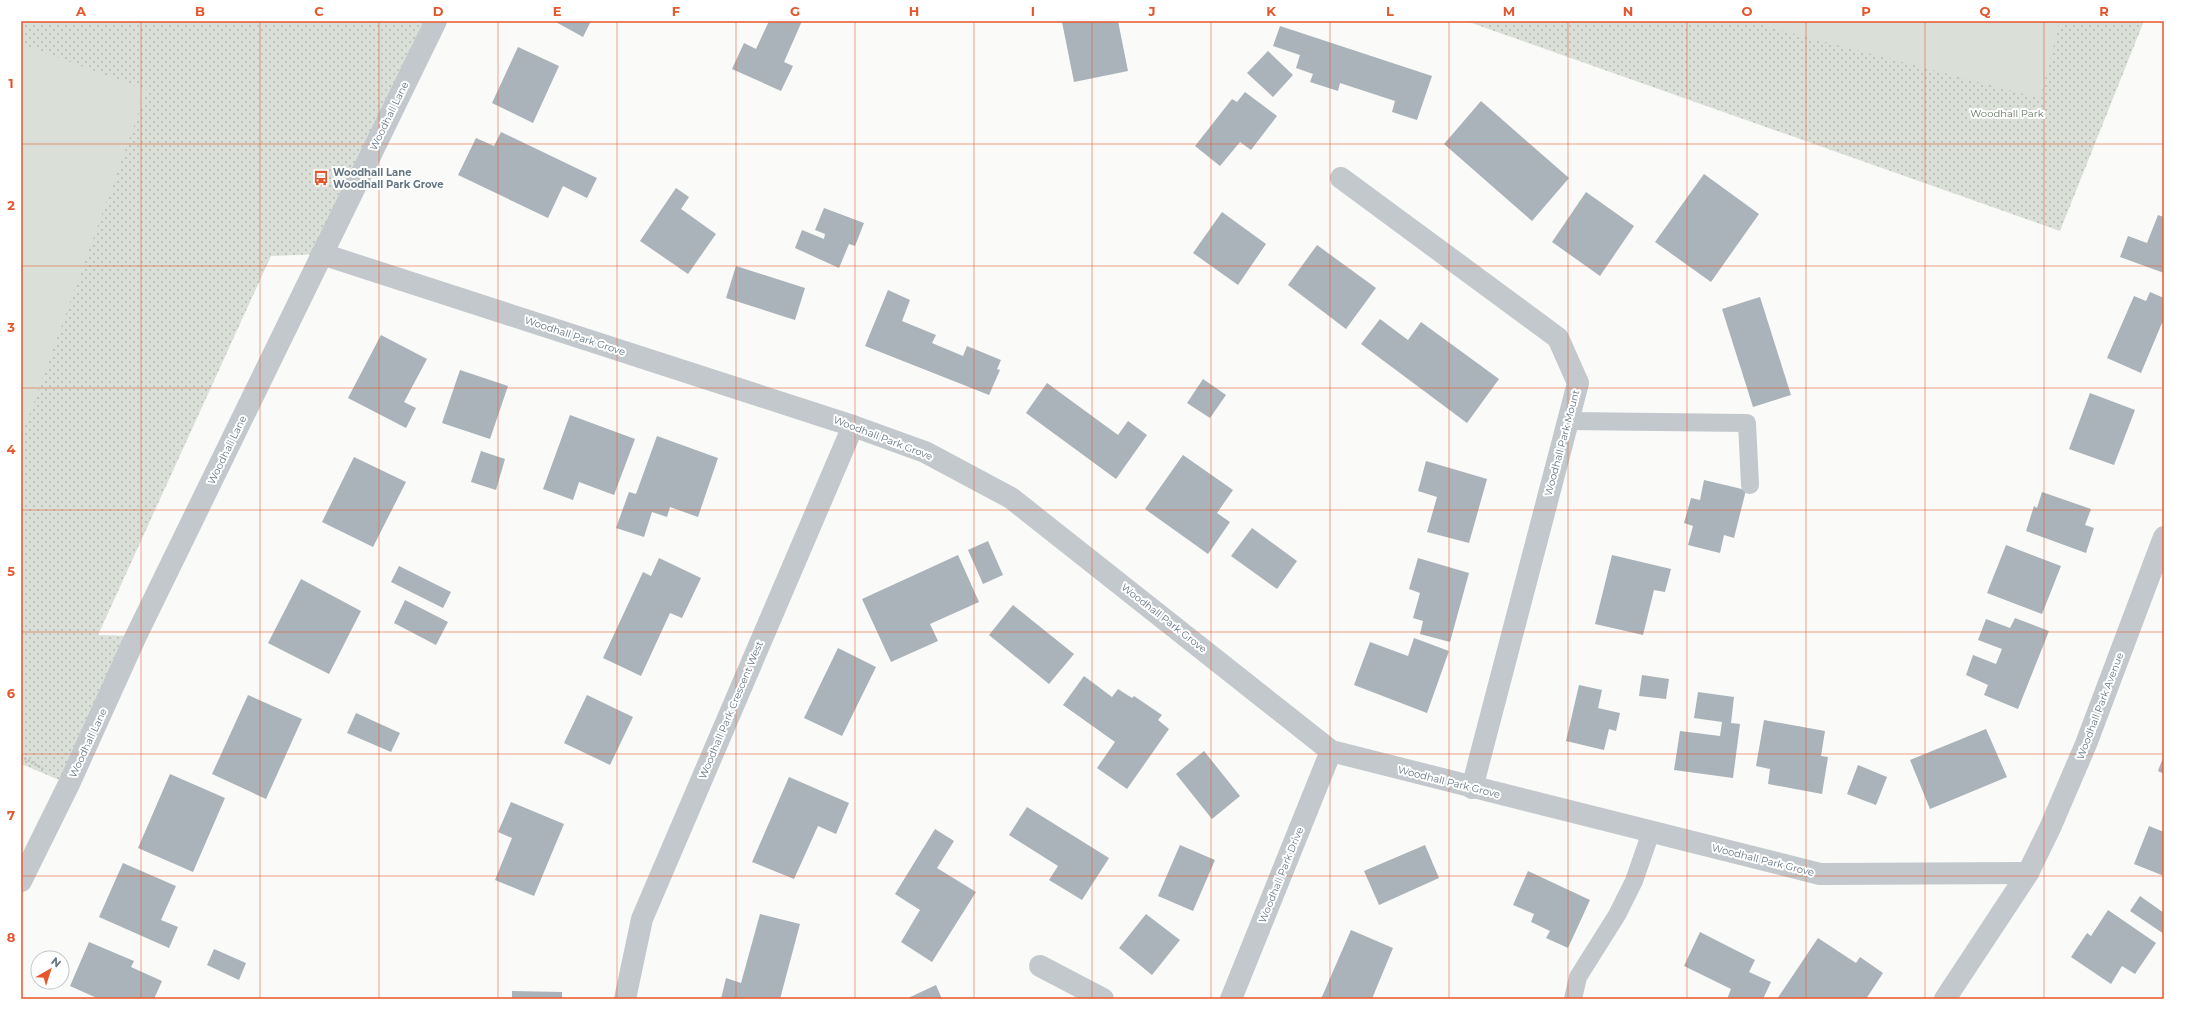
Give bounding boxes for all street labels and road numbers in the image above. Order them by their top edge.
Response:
street label: Woodhall Lane [367,79,411,153]
street label: Woodhall Park Grove [523,314,627,358]
street label: Woodhall Park Mount [1542,388,1582,498]
street label: Woodhall Lane [205,413,249,487]
street label: Woodhall Park Grove [832,413,934,463]
street label: Woodhall Park Grove [1119,581,1209,655]
street label: Woodhall Park Crescent West [696,639,766,781]
street label: Woodhall Park Avenue [2074,651,2126,761]
street label: Woodhall Lane [66,706,110,780]
street label: Woodhall Park Grove [1396,763,1502,801]
street label: Woodhall Park Drive [1256,825,1306,925]
street label: Woodhall Park Grove [1710,841,1816,879]

